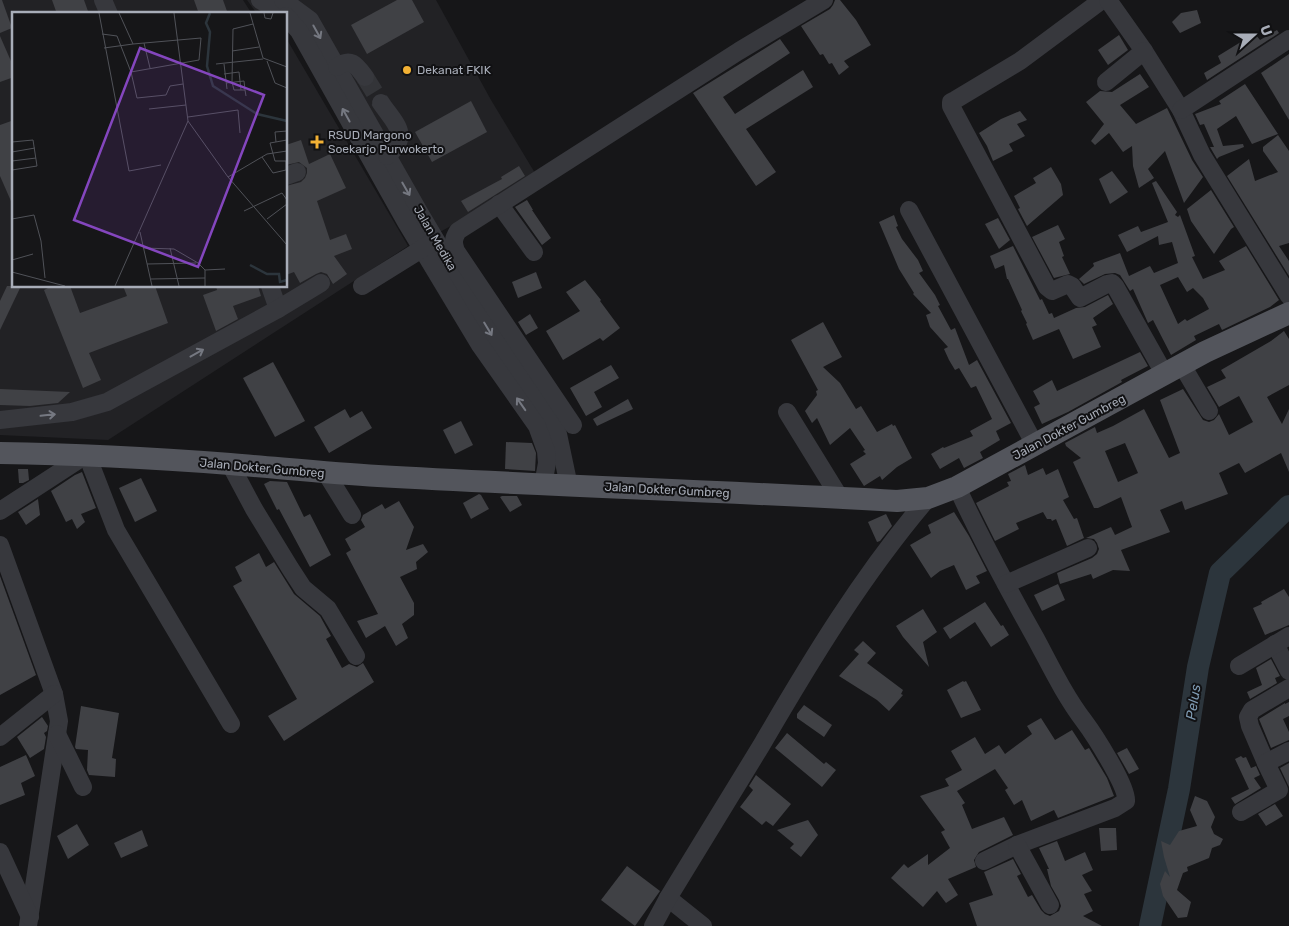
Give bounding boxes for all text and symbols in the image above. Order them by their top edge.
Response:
north arrow [1229,10,1279,60]
inset map [12,12,288,288]
text: U [1256,23,1275,38]
one-way arrow [313,25,323,39]
place label: Dekanat FKIK [417,63,492,77]
marker: Dekanat FKIK [401,64,413,76]
one-way arrow [341,108,350,123]
place label: RSUD Margono Soekarjo Purwokerto [328,128,444,156]
marker: RSUD Margono Soekarjo Purwokerto [310,135,324,149]
one-way arrow [402,181,411,196]
street label: Jalan Medika [411,203,459,273]
one-way arrow [484,322,494,336]
one-way arrow [189,348,204,357]
street label: Jalan Dokter Gumbreg [1010,391,1128,463]
one-way arrow [516,397,526,411]
one-way arrow [40,410,56,420]
street label: Jalan Dokter Gumbreg [199,456,325,480]
street label: Jalan Dokter Gumbreg [604,480,730,500]
water label: Pelus [1182,683,1205,721]

